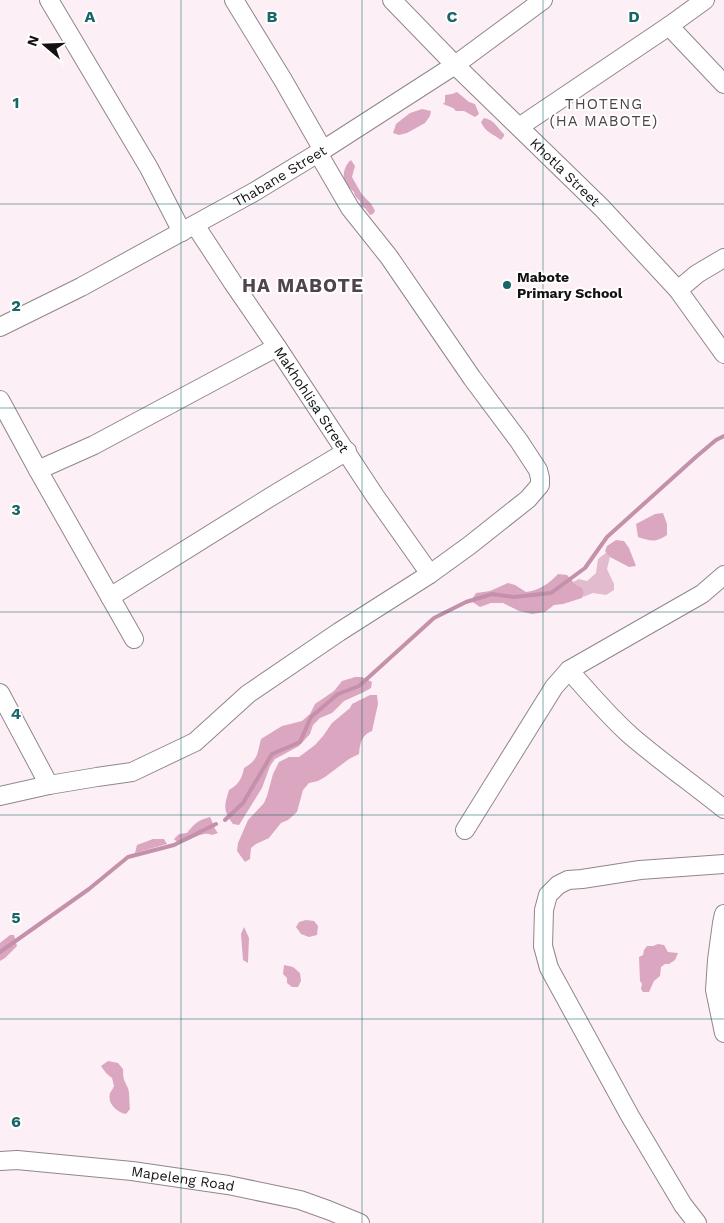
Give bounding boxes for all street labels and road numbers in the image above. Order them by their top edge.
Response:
street label: Khotla Street [527,135,603,210]
street label: Thabane Street [231,142,329,210]
street label: Makhohlisa Street [271,344,352,456]
street label: Mapeleng Road [130,1163,236,1194]

